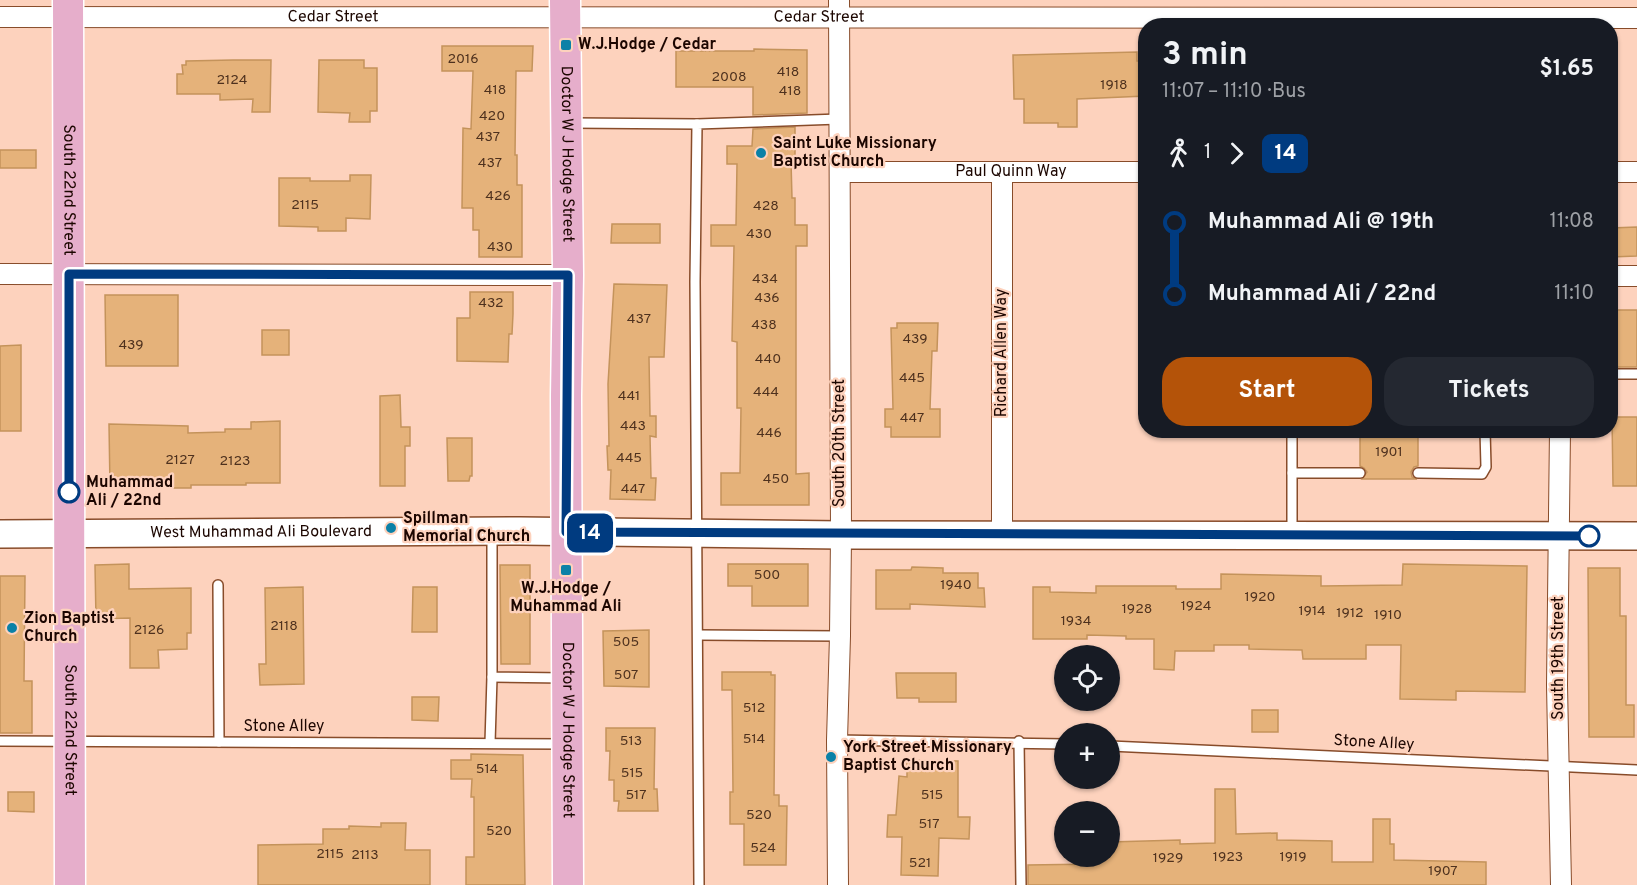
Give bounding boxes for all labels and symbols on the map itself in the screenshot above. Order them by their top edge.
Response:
street label: Cedar Street [287,7,379,27]
street label: Cedar Street [773,7,865,28]
place label: W.J.Hodge / Cedar [578,35,717,55]
marker: W.J.Hodge / Cedar [559,38,573,52]
house number: 2016 [447,51,479,68]
house number: 418 [777,64,799,81]
street label: Doctor W J Hodge Street [556,66,578,242]
house number: 2008 [712,69,747,86]
house number: 2124 [217,72,247,89]
house number: 1918 [1100,77,1128,94]
house number: 418 [484,82,506,99]
house number: 418 [779,83,801,100]
house number: 420 [479,108,505,125]
street label: South 22nd Street [58,124,79,256]
house number: 437 [476,129,500,146]
place label: Saint Luke Missionary Baptist Church [773,134,937,172]
marker: Saint Luke Missionary Baptist Church [754,146,768,160]
house number: 437 [478,155,502,172]
street label: Paul Quinn Way [955,162,1067,182]
house number: 426 [485,188,511,205]
house number: 2115 [291,197,319,214]
house number: 428 [753,198,779,215]
house number: 430 [746,226,772,243]
house number: 430 [487,239,513,256]
house number: 434 [752,271,778,288]
street label: Richard Allen Way [992,289,1012,417]
house number: 436 [754,290,780,307]
house number: 432 [478,295,504,312]
house number: 437 [627,311,651,328]
house number: 438 [751,317,777,334]
house number: 439 [902,331,928,348]
house number: 439 [118,337,144,354]
house number: 440 [755,351,781,368]
house number: 445 [899,370,925,387]
street label: South 20th Street [830,379,850,507]
house number: 444 [753,384,779,401]
house number: 441 [618,388,640,405]
house number: 447 [900,410,924,427]
house number: 443 [620,418,646,435]
house number: 446 [756,425,782,442]
house number: 1901 [1375,444,1403,461]
house number: 445 [616,450,642,467]
house number: 2127 [165,452,195,469]
house number: 2123 [220,453,250,470]
house number: 450 [763,471,789,488]
place label: Muhammad Ali / 22nd [86,473,173,511]
marker: Muhammad Ali / 22nd [58,481,80,503]
house number: 447 [621,481,645,498]
place label: Spillman Memorial Church [403,509,530,547]
line badge: 14 [563,514,617,552]
marker: Spillman Memorial Church [384,521,398,535]
street label: West Muhammad Ali Boulevard [150,522,372,543]
unlabelled marker [1578,525,1600,547]
marker: W.J.Hodge / Muhammad Ali [559,563,573,577]
house number: 500 [754,567,780,584]
house number: 1940 [940,577,972,594]
place label: W.J.Hodge / Muhammad Ali [510,579,622,617]
house number: 1920 [1244,589,1276,606]
street label: South 19th Street [1549,596,1569,720]
house number: 1924 [1181,598,1211,615]
house number: 1928 [1122,601,1152,618]
house number: 1914 [1298,603,1326,620]
house number: 1912 [1336,605,1364,622]
house number: 1910 [1374,607,1402,624]
place label: Zion Baptist Church [24,609,115,647]
house number: 1934 [1061,613,1091,630]
house number: 2118 [270,618,298,635]
marker: Zion Baptist Church [5,621,19,635]
house number: 2126 [134,622,164,639]
house number: 505 [613,634,639,651]
street label: Doctor W J Hodge Street [557,642,578,818]
street label: South 22nd Street [60,664,80,796]
house number: 507 [614,667,638,684]
house number: 512 [743,700,765,717]
street label: Stone Alley [243,717,325,737]
house number: 514 [743,731,765,748]
street label: Stone Alley [1333,731,1415,755]
house number: 513 [620,733,642,750]
place label: York Street Missionary Baptist Church [843,738,1012,776]
marker: York Street Missionary Baptist Church [824,750,838,764]
house number: 514 [476,761,498,778]
house number: 515 [621,765,643,782]
house number: 517 [625,787,647,804]
house number: 515 [921,787,943,804]
house number: 520 [746,807,772,824]
house number: 517 [918,816,940,833]
house number: 520 [486,823,512,840]
house number: 524 [750,840,776,857]
house number: 2115 [316,846,344,863]
house number: 2113 [351,847,379,864]
house number: 1923 [1213,849,1243,866]
house number: 1919 [1279,849,1307,866]
house number: 1929 [1153,850,1183,867]
house number: 521 [909,855,931,872]
house number: 1907 [1428,863,1458,880]

